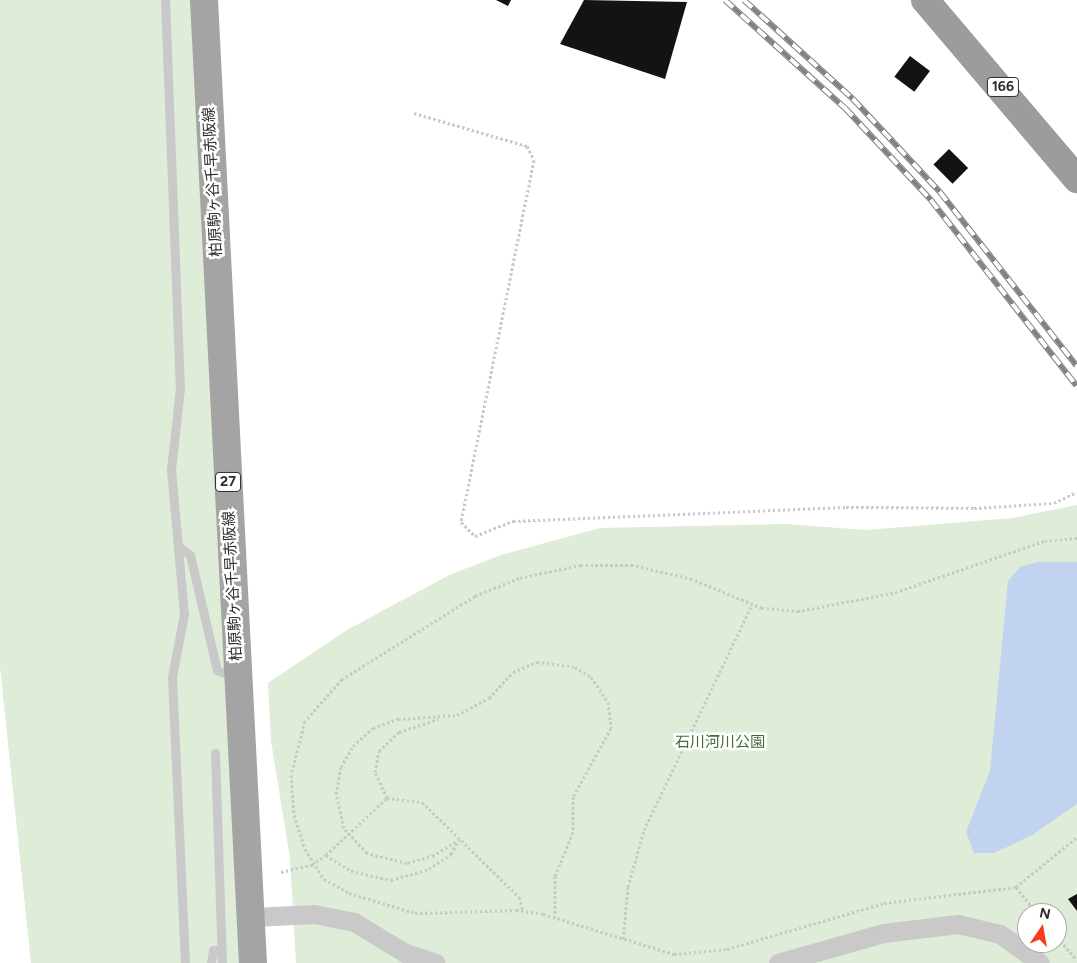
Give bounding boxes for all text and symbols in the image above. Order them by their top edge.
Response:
road number: 166 [987,75,1019,98]
street label: 柏原駒ヶ谷千早赤阪線 [200,107,226,257]
road number: 27 [214,471,242,494]
street label: 柏原駒ヶ谷千早赤阪線 [220,511,246,661]
park label: 石川河川公園 [675,734,765,752]
north arrow [1017,903,1067,953]
text: N [1038,904,1052,923]

